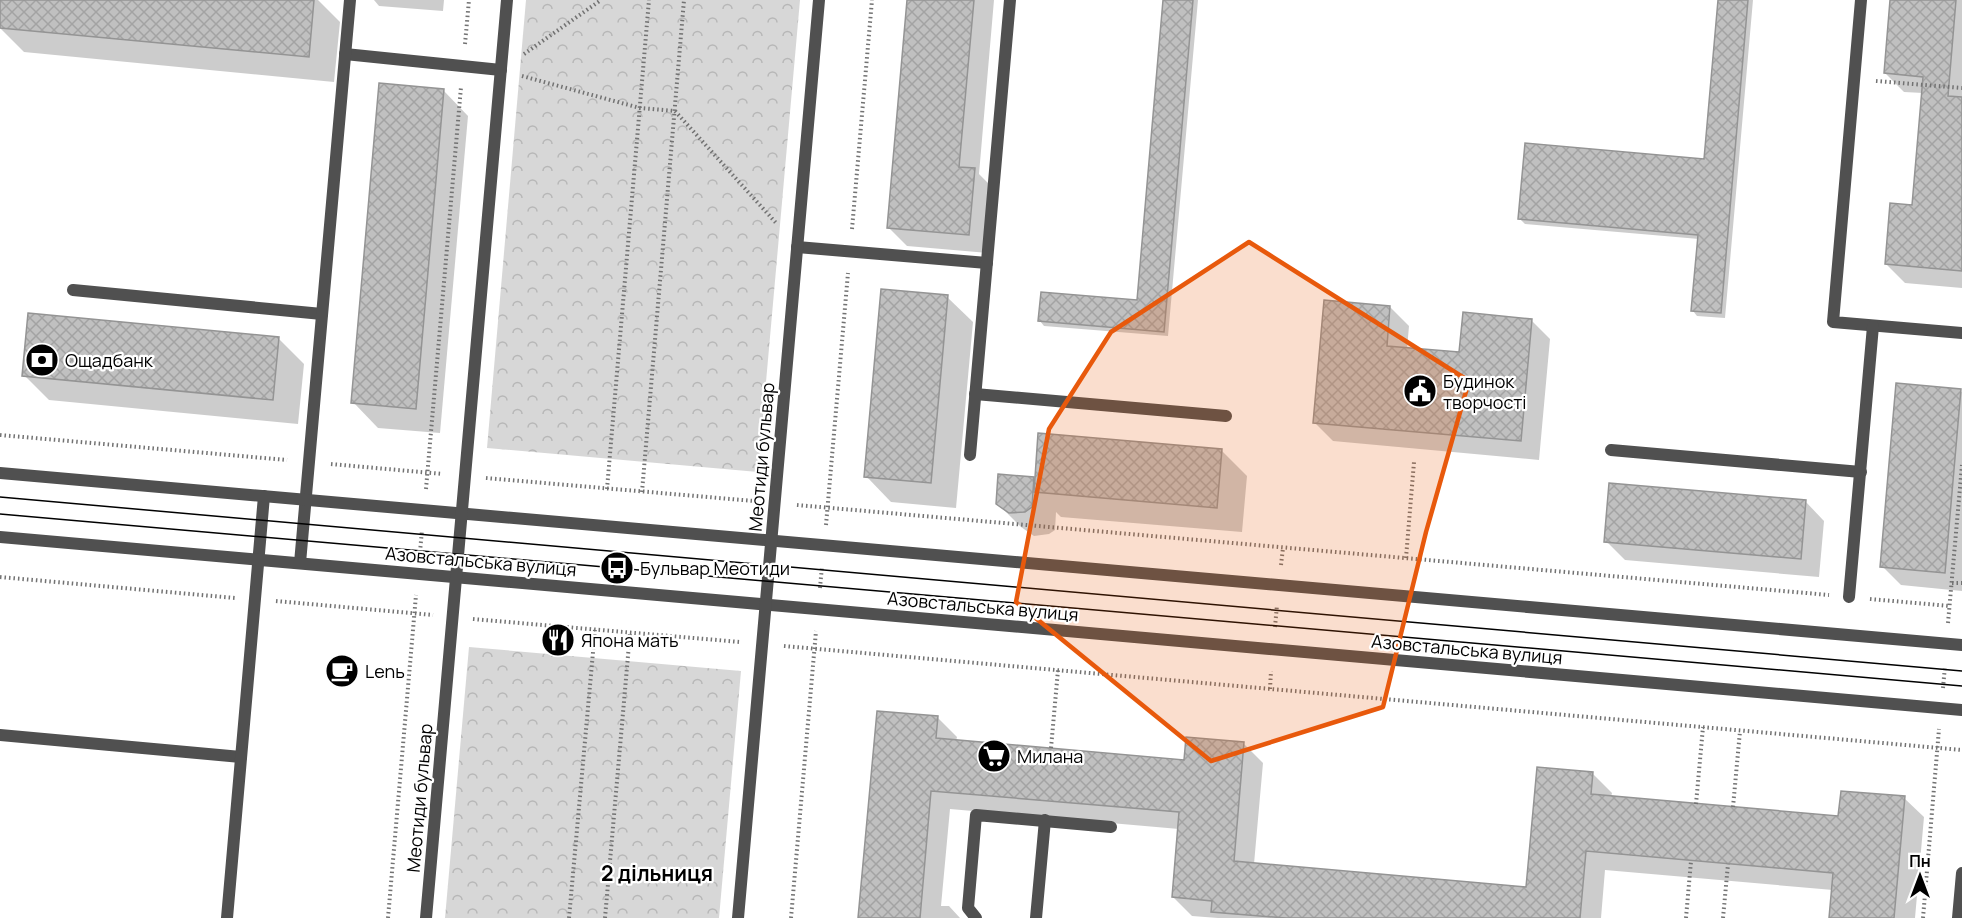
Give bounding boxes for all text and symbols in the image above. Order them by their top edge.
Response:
bank icon: Ощадбанк [24,342,60,378]
place label: Ощадбанк [65,348,154,372]
place label: Будинок творчості [1443,369,1527,414]
public building icon: Будинок творчості [1402,373,1438,409]
street label: Меотиди бульвар [743,382,779,532]
street label: Азовстальська вулиця [384,541,578,581]
bus stop icon: Бульвар Меотиди [599,550,635,586]
place label: Бульвар Меотиди [640,556,790,580]
street label: Азовстальська вулиця [886,586,1080,626]
restaurant icon: Япона мать [540,622,576,658]
place label: Япона мать [581,628,679,652]
street label: Азовстальська вулиця [1370,629,1564,669]
cafe icon: Lenь [324,653,360,689]
place label: Lenь [365,659,405,683]
street label: Меотиди бульвар [401,723,437,873]
supermarket icon: Милана [976,738,1012,774]
place label: Милана [1017,744,1083,768]
north arrow [1890,846,1950,906]
text: Пн [1909,850,1931,872]
district label: 2 дільниця [601,859,713,887]

